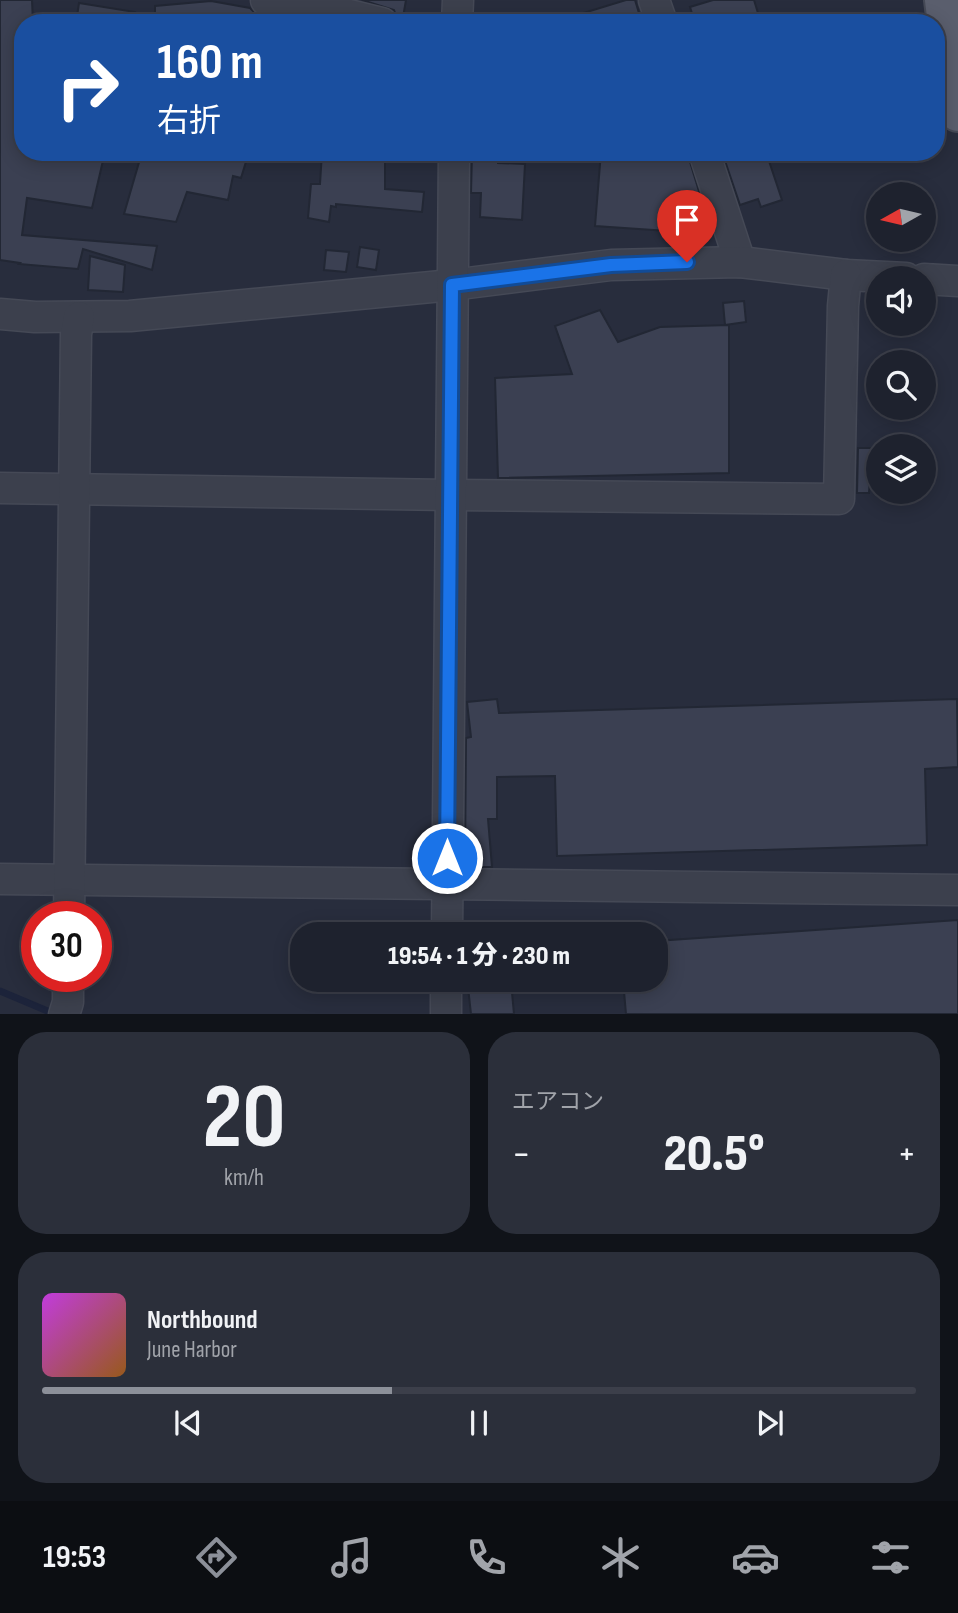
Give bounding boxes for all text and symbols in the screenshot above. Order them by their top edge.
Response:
text: 160 m [157,34,263,93]
icon: right [42,42,133,133]
text: 右折 [157,102,221,141]
north arrow [866,182,936,252]
map controls [866,182,936,504]
pin [657,190,717,262]
icon: arrive [668,201,706,239]
button: sound [866,266,936,336]
button: search [866,350,936,420]
button: layers [866,434,936,504]
position arrow [410,821,484,895]
speed limit sign: 30 [21,901,112,992]
text: 19:54 · 1 分 · 230 m [388,941,570,972]
text: 20 [202,1064,286,1173]
text: エアコン [512,1088,604,1116]
text: 20.5° [663,1123,765,1186]
text: − [512,1132,531,1177]
text: + [897,1132,916,1177]
text: km/h [224,1164,264,1192]
text: Northbound [147,1305,258,1336]
text: June Harbor [147,1336,237,1364]
icon: previous [169,1404,207,1442]
icon: pause [460,1404,498,1442]
icon: next [751,1404,789,1442]
icon: directions [192,1533,241,1582]
icon: music [327,1533,376,1582]
icon: phone [462,1533,511,1582]
icon: climate [596,1533,645,1582]
icon: car [731,1533,780,1582]
icon: filters [866,1533,915,1582]
text: 19:53 [43,1538,106,1577]

